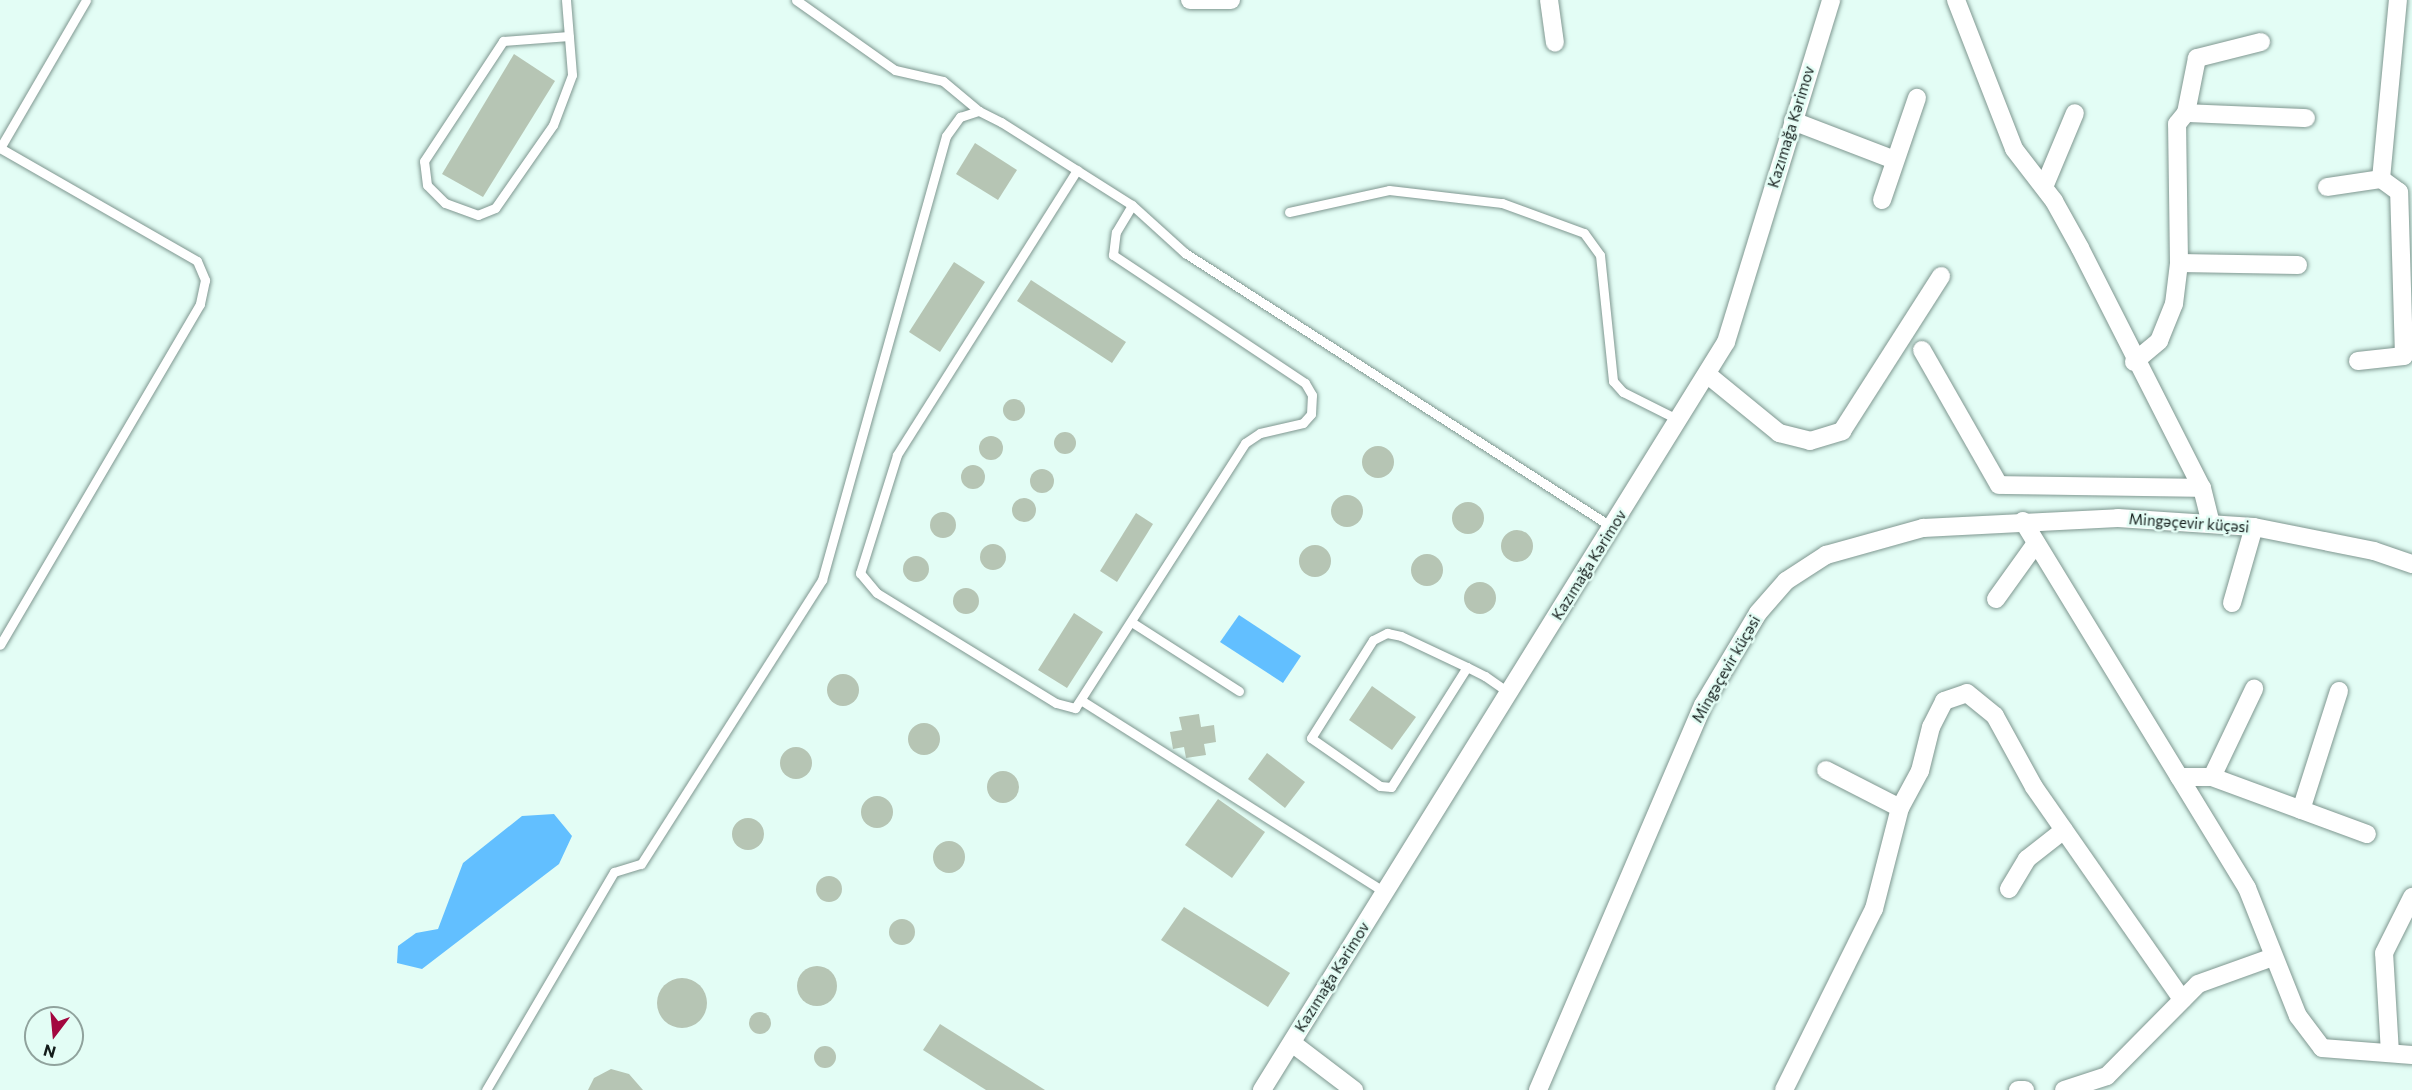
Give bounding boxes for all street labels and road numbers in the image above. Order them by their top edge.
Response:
street label: Kazımağa Kərimov [1764,64,1818,190]
street label: Kazımağa Kərimov [1548,507,1630,623]
street label: Mingəçevir küçəsi [2128,510,2250,536]
street label: Mingəçevir küçəsi [1688,612,1764,726]
street label: Kazımağa Kərimov [1291,919,1373,1035]

